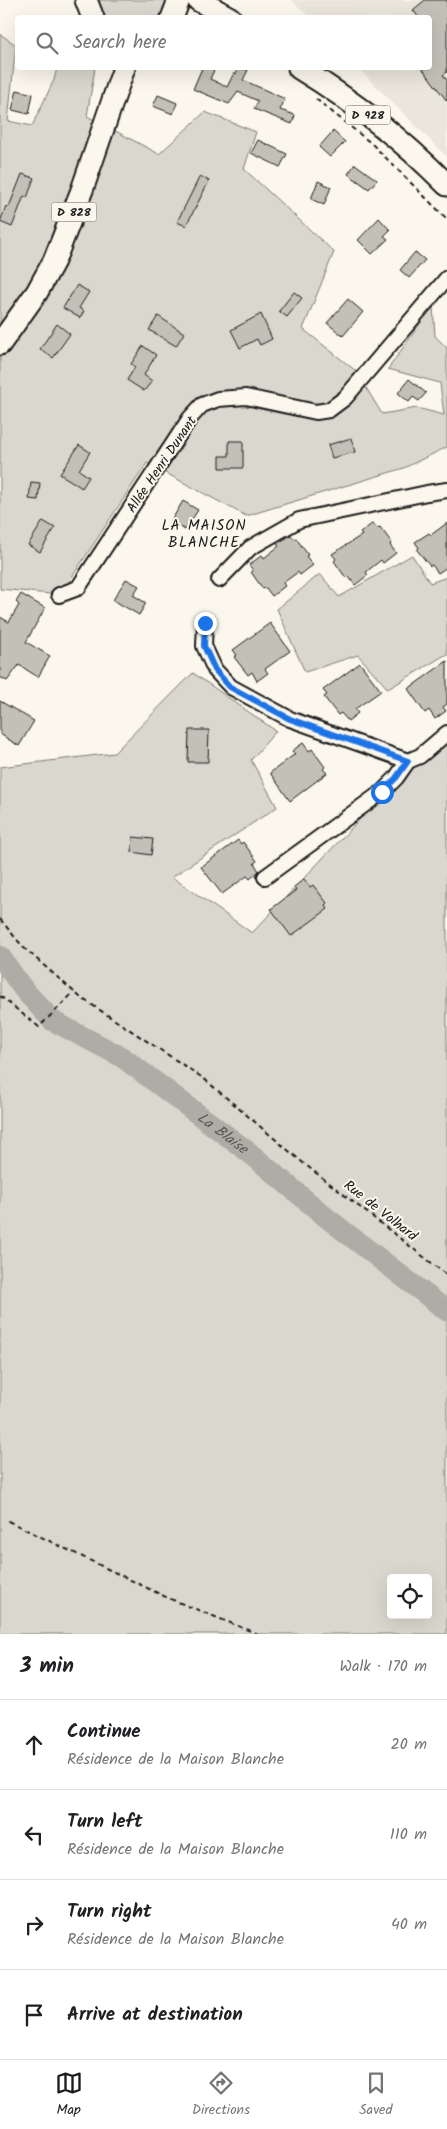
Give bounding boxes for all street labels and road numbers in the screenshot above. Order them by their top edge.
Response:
road number: D 928 [346,106,390,124]
road number: D 828 [52,202,96,222]
street label: Allée Henri Dunant [121,411,203,517]
street label: Rue de Volhard [339,1175,423,1247]

